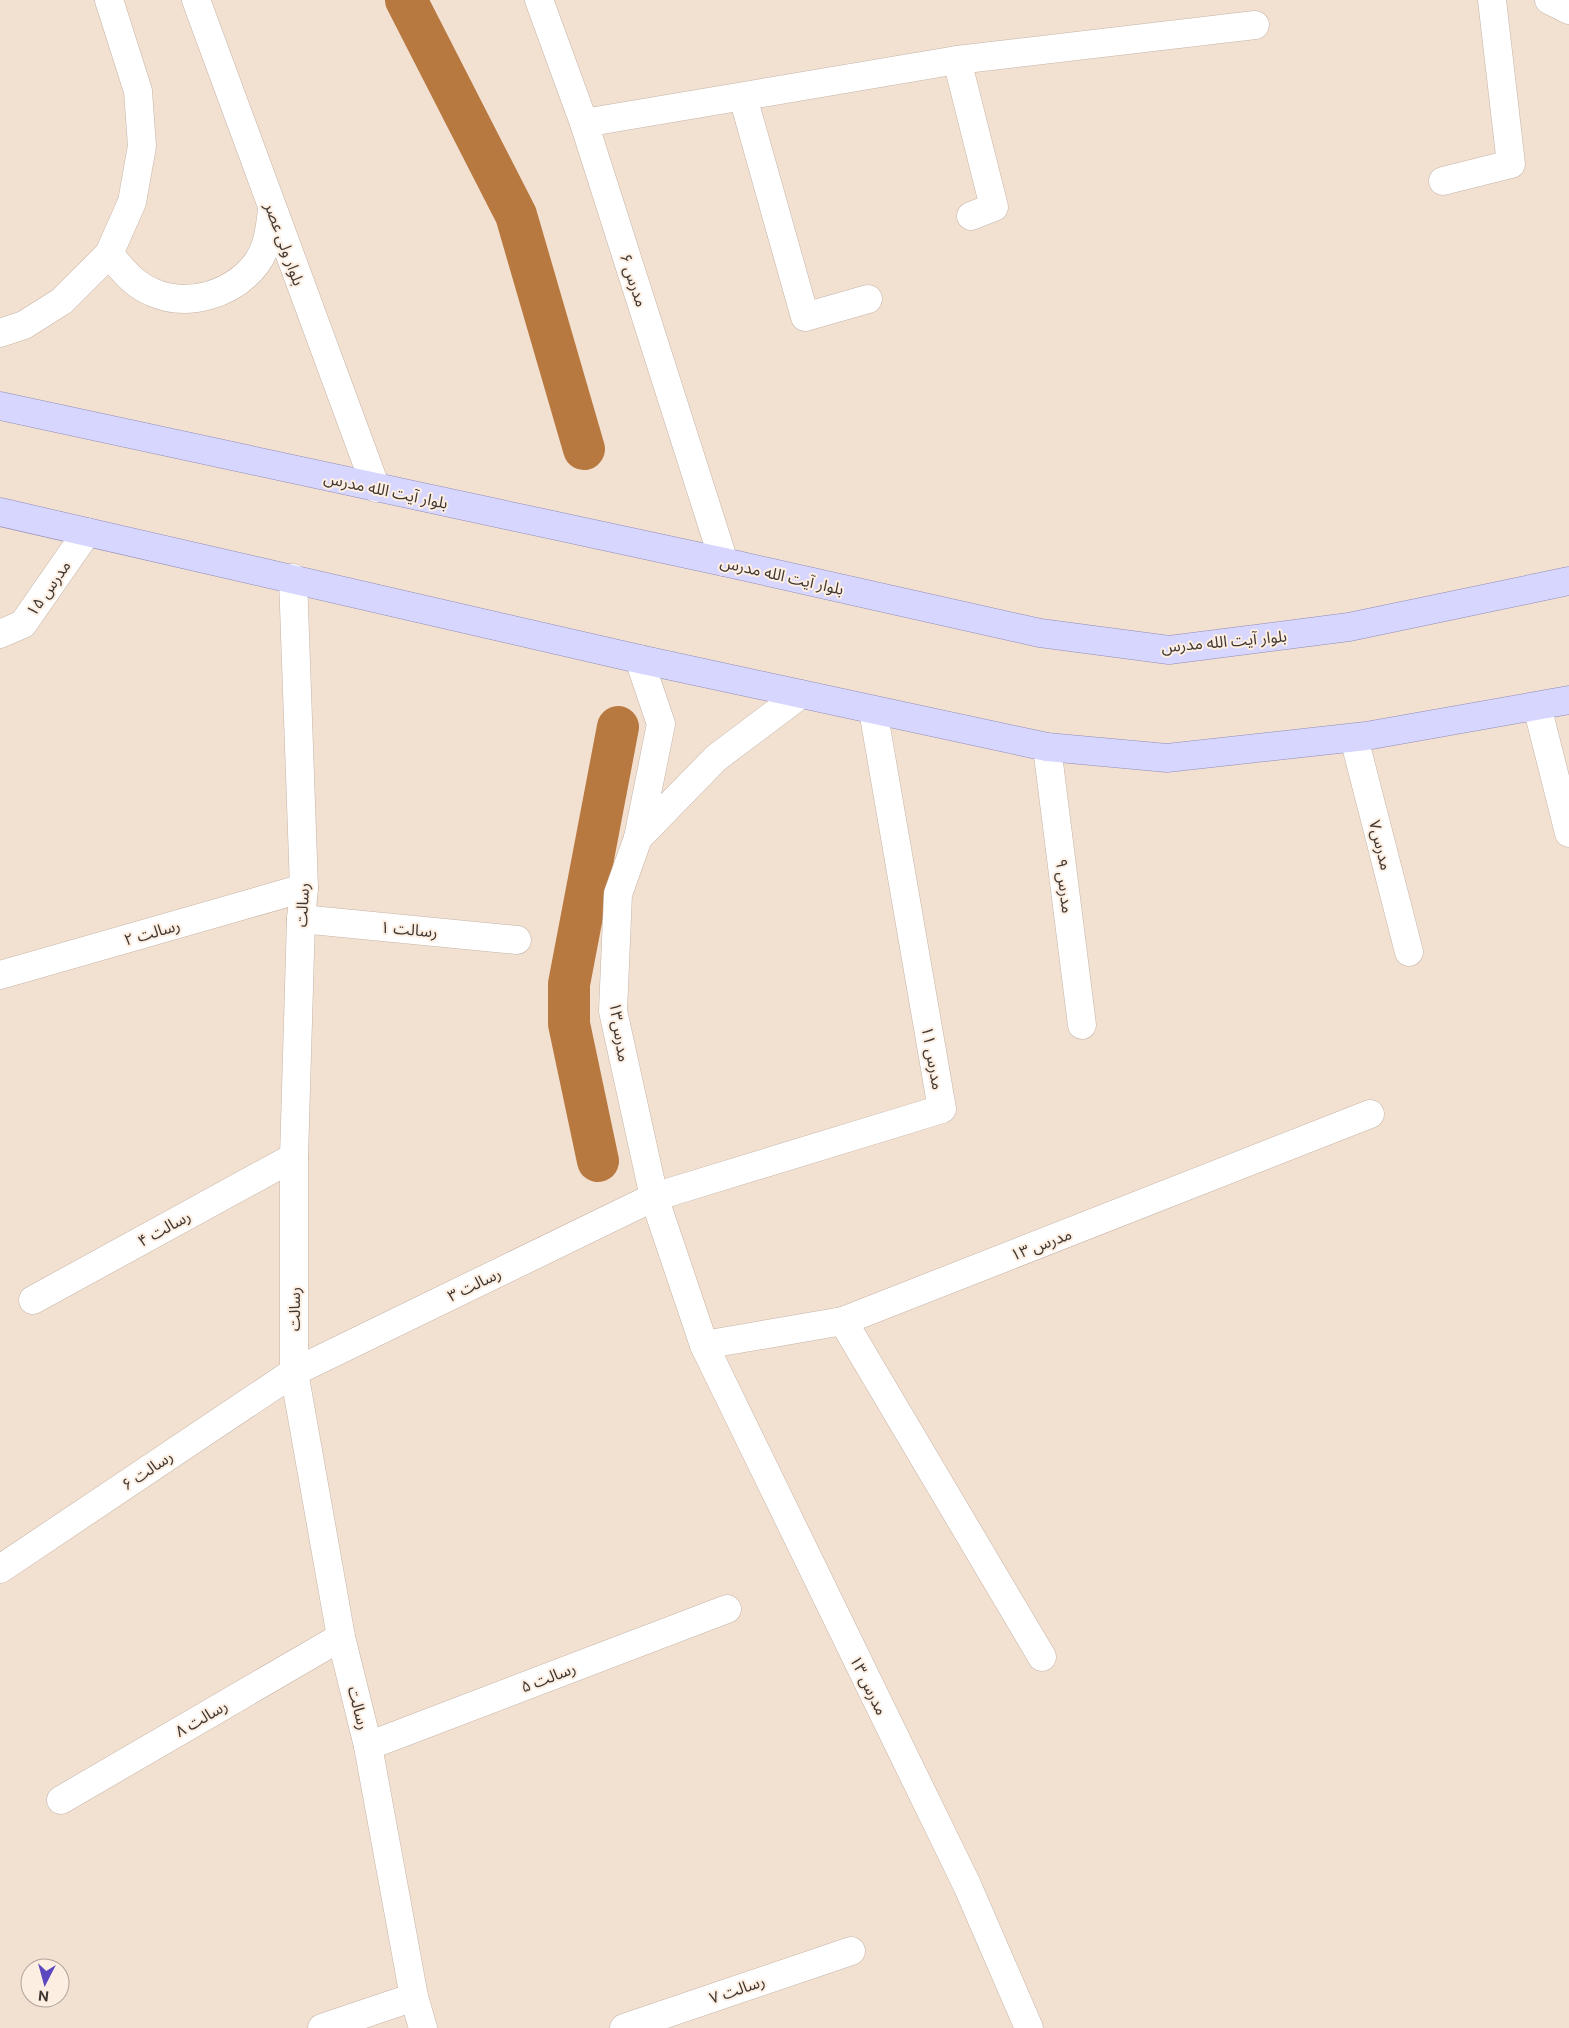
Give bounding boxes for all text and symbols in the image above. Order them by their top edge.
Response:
street label: بلوار ولی عصر [260,199,308,288]
street label: مدرس ۶ [616,251,651,309]
street label: بلوار آیت الله مدرس [322,468,450,513]
street label: بلوار آیت الله مدرس [718,552,846,599]
street label: مدرس ۱۵ [22,557,75,620]
street label: بلوار آیت الله مدرس [1160,627,1288,656]
street label: مدرس۷ [1365,818,1396,872]
street label: مدرس ۹ [1052,858,1077,914]
street label: رسالت [292,882,313,928]
street label: رسالت ۲ [122,915,182,950]
street label: رسالت ۱ [380,918,438,941]
street label: مدرس۱۳ [605,1001,634,1063]
street label: مدرس ۱۱ [918,1025,947,1091]
street label: رسالت ۴ [135,1206,194,1251]
street label: مدرس ۱۳ [1008,1224,1074,1265]
street label: رسالت ۳ [444,1263,504,1306]
street label: رسالت [285,1287,304,1331]
street label: رسالت ۶ [118,1447,176,1494]
street label: مدرس ۱۳ [846,1652,891,1718]
street label: رسالت ۵ [518,1658,578,1697]
street label: رسالت [344,1684,373,1732]
street label: رسالت ۸ [172,1696,231,1741]
north arrow [20,1958,70,2008]
street label: رسالت ۷ [707,1971,767,2008]
text: N [37,1987,50,2004]

